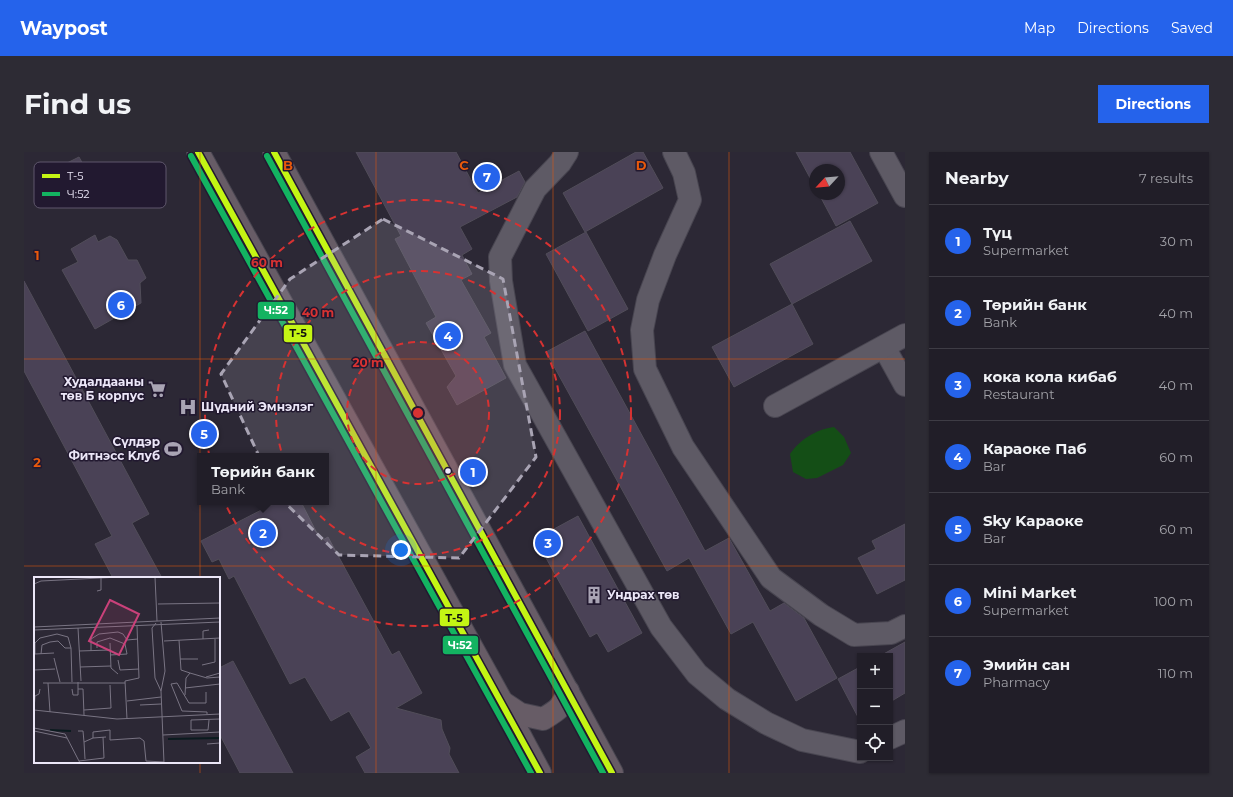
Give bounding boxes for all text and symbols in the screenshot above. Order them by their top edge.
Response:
text: Waypost [20,17,108,40]
text: Map [1024,19,1055,37]
text: Directions [1077,19,1149,37]
text: Saved [1171,19,1213,37]
button: Directions [1098,85,1209,123]
text: Find us [24,87,131,121]
text: B [283,157,293,173]
text: C [459,157,469,173]
text: D [636,157,647,173]
legend [34,162,166,208]
pin: 7 [474,162,500,192]
north arrow [809,164,845,200]
text: Nearby [945,168,1009,188]
text: Т-5 [67,169,84,183]
text: 7 results [1139,170,1193,186]
text: Ч:52 [67,187,90,201]
text: Түц [983,223,1012,242]
text: 1 [955,233,961,249]
text: 30 m [1160,233,1193,249]
text: Supermarket [983,242,1069,258]
text: 1 [34,247,40,263]
text: 60 m [251,255,283,270]
pin: 6 [108,290,134,320]
text: Төрийн банк [983,295,1087,314]
line badge: Ч:52 [257,301,295,320]
text: Ч:52 [264,303,288,317]
text: 40 m [302,305,334,320]
text: 2 [954,305,962,321]
text: 40 m [1159,305,1193,321]
text: Bank [983,314,1017,330]
pin: 4 [435,321,461,351]
line badge: Т-5 [283,324,313,343]
text: Т-5 [289,326,307,340]
text: 20 m [352,355,384,370]
text: кока кола кибаб [983,367,1117,386]
place label: Худалдааны төв Б корпус [61,374,144,403]
text: 3 [954,377,962,393]
text: 40 m [1159,377,1193,393]
supermarket icon: Худалдааны төв Б корпус [147,379,167,399]
text: Restaurant [983,386,1054,402]
hospital icon: Шүдний Эмнэлэг [178,397,198,417]
place label: Шүдний Эмнэлэг [201,399,314,414]
centre of rings [411,406,425,420]
pin: 5 [191,419,217,449]
place label: Сүлдэр Фитнэсс Kлуб [68,434,160,463]
sports icon: Сүлдэр Фитнэсс Kлуб [163,439,183,459]
text: Караоке Паб [983,439,1087,458]
text: 4 [954,449,962,465]
text: 60 m [1159,449,1193,465]
popup [197,453,329,505]
text: 2 [33,454,41,470]
pin: 1 [460,457,486,487]
text: Bar [983,458,1006,474]
text: Төрийн банк [211,462,315,481]
unlabelled marker [443,466,453,476]
text: Bank [211,481,245,497]
text: Sky Kараоке [983,511,1084,530]
pin: 2 [250,518,276,548]
text: 5 [954,521,962,537]
text: 60 m [1159,521,1193,537]
pin: 3 [535,528,561,558]
text: Bar [983,530,1006,546]
your location [391,540,411,560]
inset map [34,577,220,763]
text: Mini Market [983,583,1076,602]
building icon: Ундрах төв [584,585,604,605]
place label: Ундрах төв [607,587,679,602]
text: 6 [954,593,962,609]
text: 100 m [1154,593,1193,609]
text: Supermarket [983,602,1069,618]
line badge: Т-5 [439,608,470,627]
text: Т-5 [445,611,463,625]
line badge: Ч:52 [442,635,479,655]
text: Ч:52 [448,638,472,652]
map controls [857,653,893,761]
button: + [857,653,893,689]
text: Эмийн сан [983,655,1070,674]
text: 7 [954,665,962,681]
text: 110 m [1158,665,1193,681]
text: Pharmacy [983,674,1050,690]
button: − [857,689,893,725]
button: locate [857,725,893,761]

